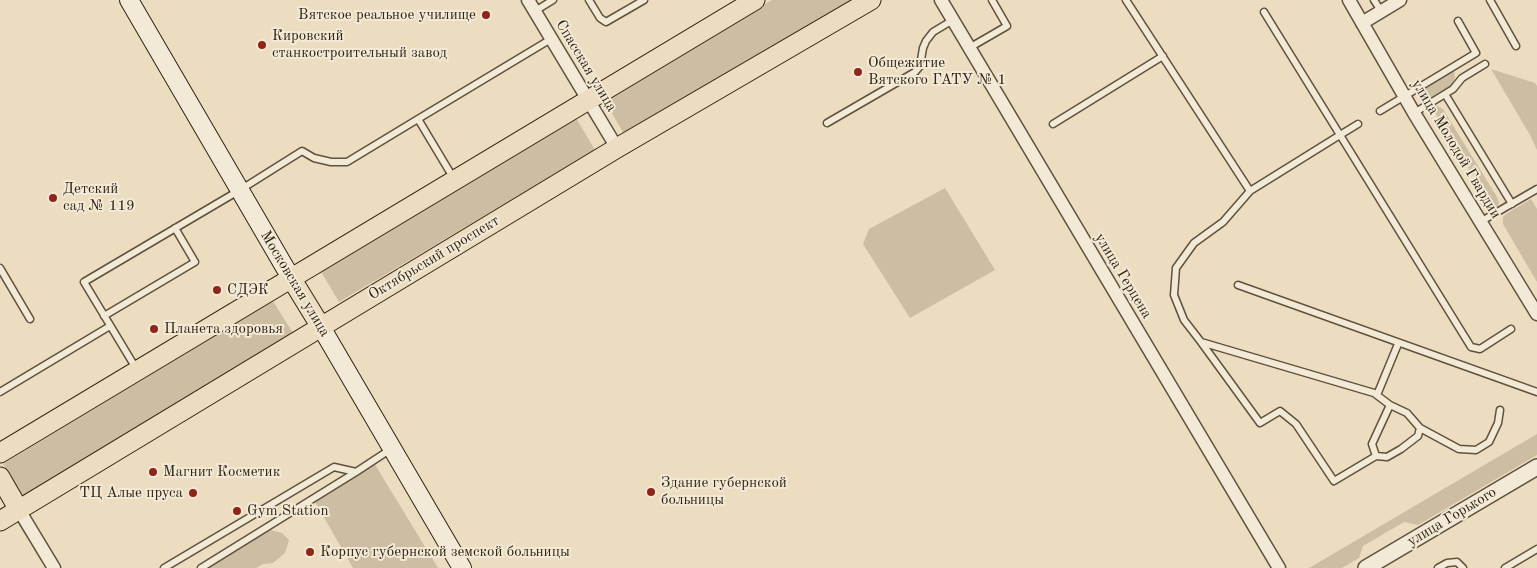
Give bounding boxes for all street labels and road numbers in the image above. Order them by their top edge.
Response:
street label: Спасская улица [551,17,621,115]
street label: улица Молодой Гвардии [1407,76,1505,222]
street label: Октябрьский проспект [365,212,503,304]
street label: Московская улица [256,228,334,340]
street label: улица Герцена [1090,230,1156,322]
street label: улица Горького [1404,483,1500,551]

